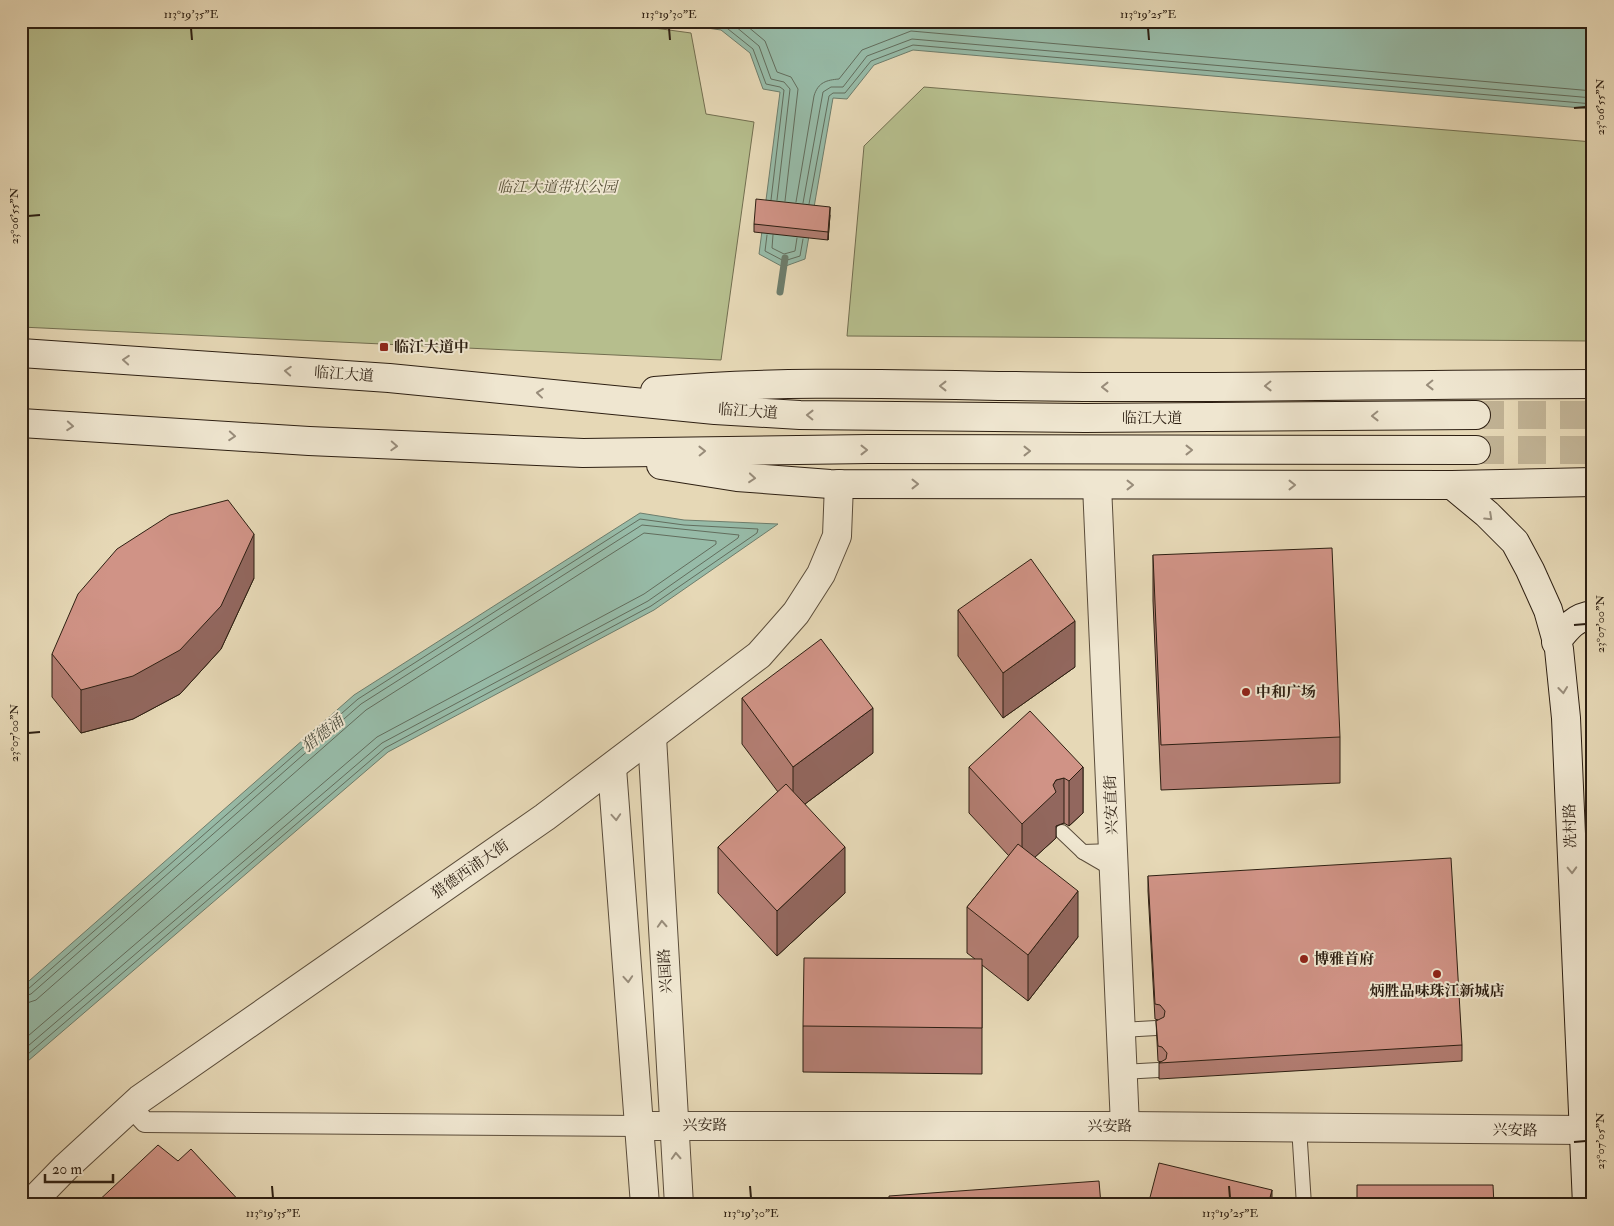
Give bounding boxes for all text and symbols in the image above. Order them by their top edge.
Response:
text: 113°19'35"E [164,7,219,22]
text: 113°19'30"E [641,7,697,22]
text: 113°19'25"E [1120,7,1176,22]
text: 23°06'55"N [1593,78,1608,135]
park label: 临江大道带状公园 [497,178,619,197]
text: 23°06'55"N [7,187,22,244]
place label: 临江大道中 [394,338,469,357]
marker: 临江大道中 [378,341,390,353]
one-way arrow [121,354,129,365]
street label: 临江大道 [313,363,375,386]
one-way arrow [284,365,292,376]
one-way arrow [1426,380,1434,390]
one-way arrow [939,381,946,391]
one-way arrow [1264,381,1272,391]
one-way arrow [1101,382,1109,392]
one-way arrow [536,388,544,399]
street label: 临江大道 [717,400,779,423]
street label: 临江大道 [1122,409,1182,428]
one-way arrow [806,410,814,420]
one-way arrow [1371,411,1378,421]
one-way arrow [66,420,74,431]
one-way arrow [228,431,236,442]
one-way arrow [391,440,399,451]
one-way arrow [860,444,868,455]
one-way arrow [1186,445,1193,455]
one-way arrow [698,446,706,456]
one-way arrow [1023,446,1031,456]
one-way arrow [749,472,757,483]
one-way arrow [911,479,919,489]
one-way arrow [1126,480,1134,490]
one-way arrow [1288,480,1296,490]
one-way arrow [1483,511,1492,520]
text: 23°07'00"N [1593,595,1608,653]
place label: 中和广场 [1256,683,1316,702]
marker: 中和广场 [1240,686,1252,698]
one-way arrow [1557,686,1568,694]
text: 23°07'00"N [7,704,22,762]
water label: 猎德涌 [298,710,349,756]
street label: 兴安直街 [1101,775,1122,835]
street label: 冼村路 [1560,803,1581,849]
one-way arrow [610,813,621,821]
street label: 猎德西浦大街 [428,836,513,903]
one-way arrow [1566,866,1577,874]
one-way arrow [657,920,668,928]
street label: 兴国路 [655,948,676,994]
place label: 博雅首府 [1314,950,1374,969]
marker: 博雅首府 [1298,953,1310,965]
marker: 炳胜品味珠江新城店 [1431,968,1443,980]
one-way arrow [622,975,633,983]
place label: 炳胜品味珠江新城店 [1369,982,1505,1001]
text: 23°07'05"N [1593,1112,1608,1170]
street label: 兴安路 [682,1116,728,1135]
street label: 兴安路 [1087,1117,1133,1136]
street label: 兴安路 [1492,1121,1538,1140]
scale bar [45,1151,112,1183]
one-way arrow [671,1152,682,1160]
text: 20 m [52,1160,82,1179]
text: 113°19'35"E [246,1206,301,1221]
text: 113°19'30"E [723,1206,779,1221]
text: 113°19'25"E [1202,1206,1258,1221]

